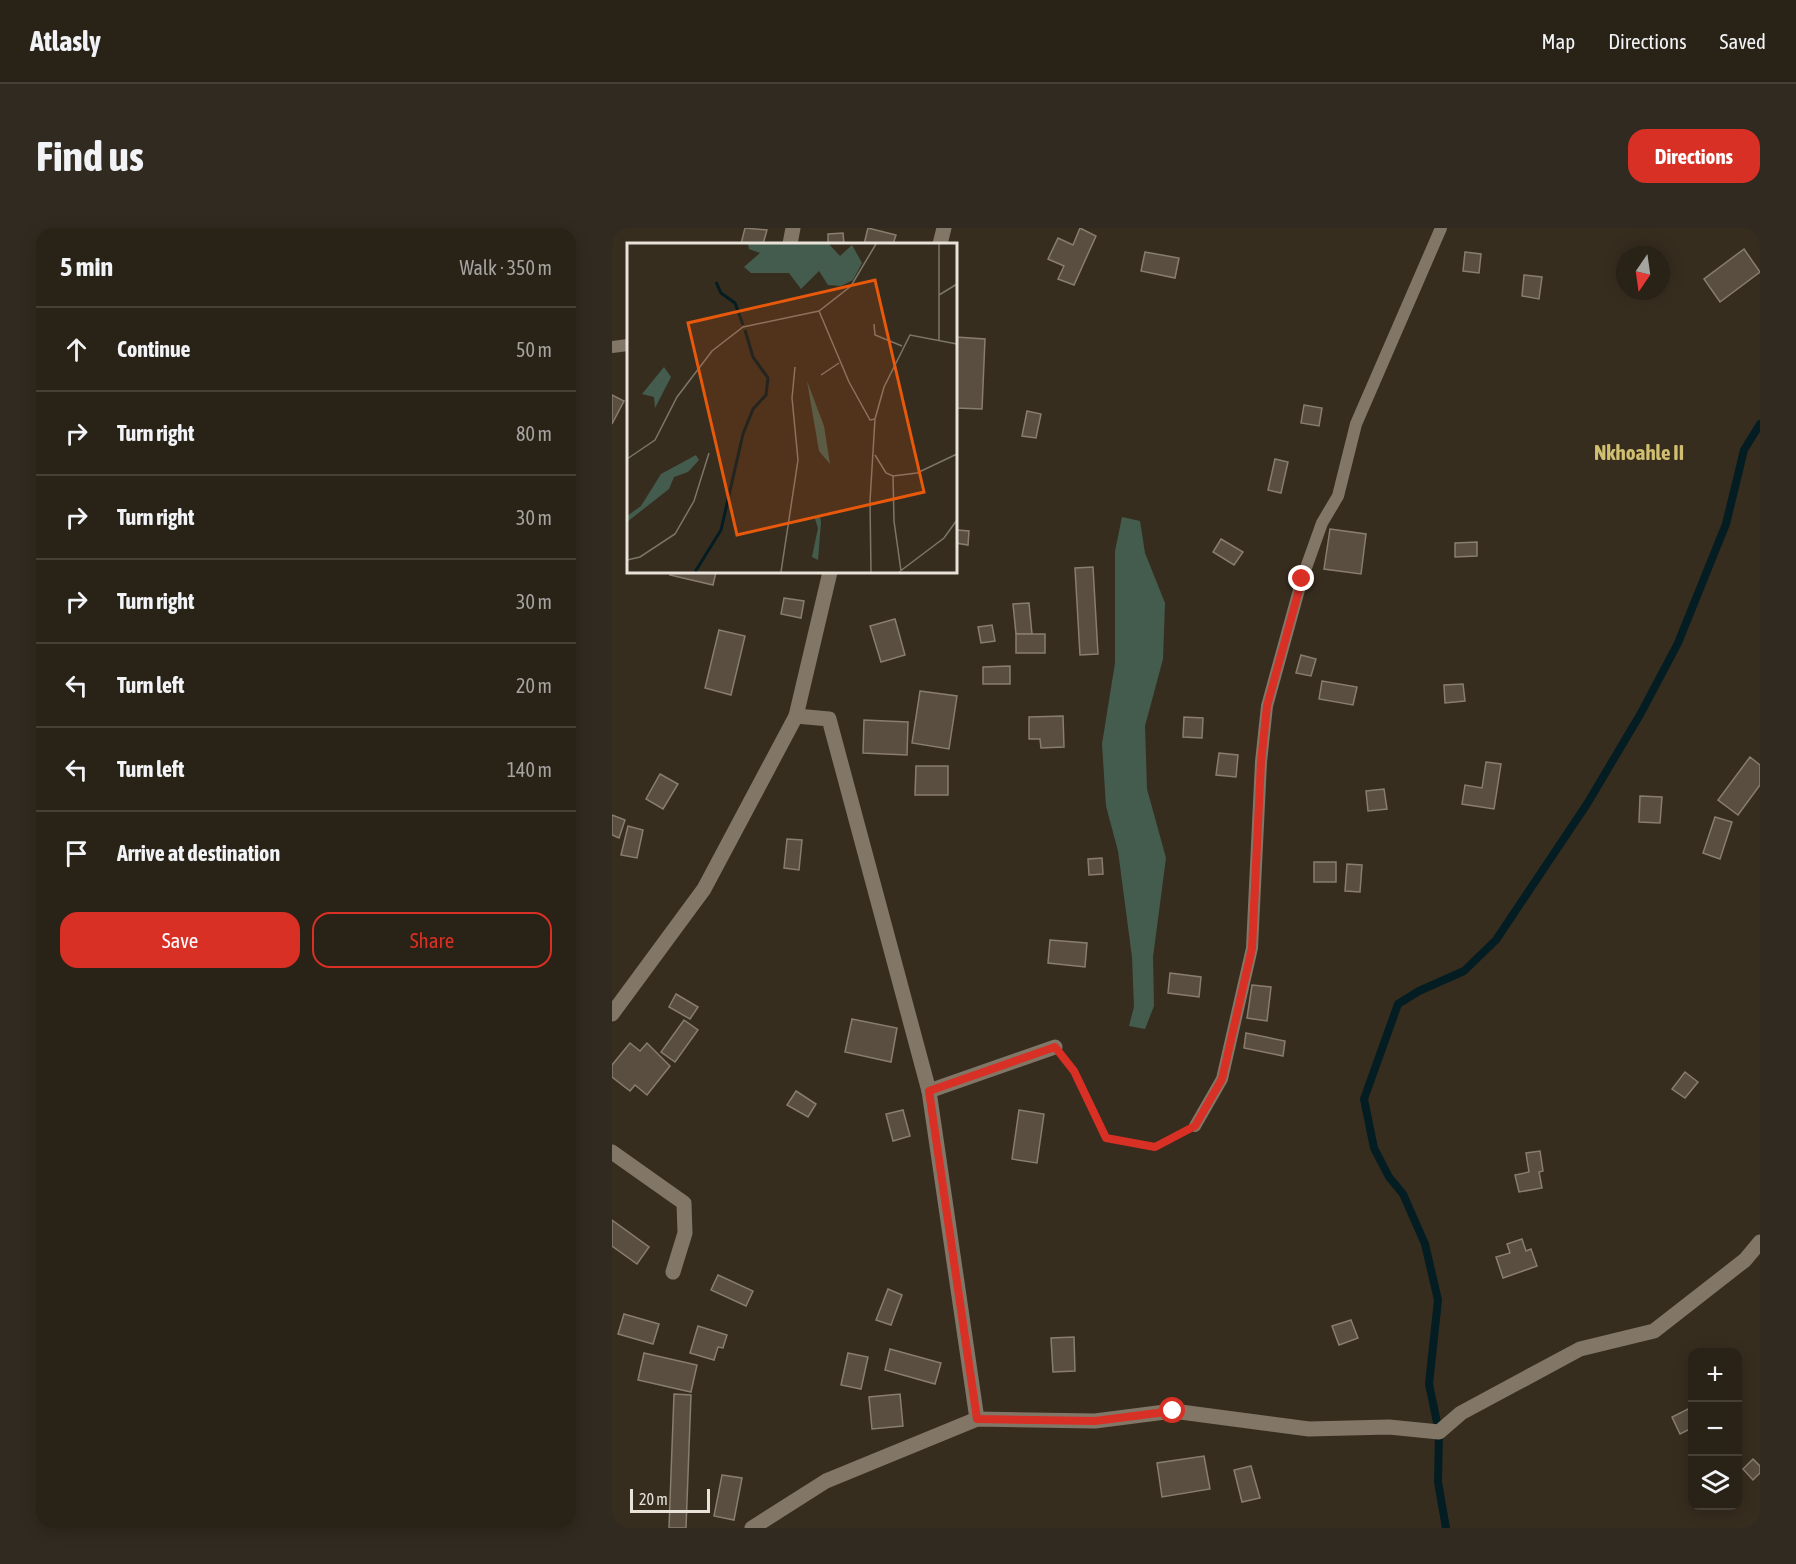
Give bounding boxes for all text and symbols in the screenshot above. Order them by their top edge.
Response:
text: Atlasly [30,25,101,57]
text: Map [1541,29,1575,53]
text: Directions [1608,29,1687,53]
text: Saved [1720,29,1766,53]
button: Directions [1628,129,1760,183]
text: Find us [36,132,144,180]
inset map [627,243,957,573]
north arrow [1616,246,1670,300]
text: 5 min [60,252,113,282]
text: Walk · 350 m [460,256,552,279]
icon: ahead [60,333,93,366]
text: Continue [117,336,191,362]
text: 50 m [516,338,552,361]
icon: right [60,417,93,450]
text: Turn right [117,420,194,446]
text: 80 m [516,422,552,445]
district label: Nkhoahle II [1594,440,1684,464]
icon: right [60,501,93,534]
text: Turn right [117,504,194,530]
text: 30 m [516,506,552,529]
route end [1288,565,1314,591]
icon: right [60,585,93,618]
text: Turn right [117,588,194,614]
text: 30 m [516,590,552,613]
icon: left [60,669,93,702]
text: Turn left [117,672,184,698]
text: 20 m [516,674,552,697]
icon: left [60,753,93,786]
text: Turn left [117,756,184,782]
text: 140 m [507,758,552,781]
icon: arrive [60,837,93,870]
text: Arrive at destination [117,840,280,866]
button: Save [60,912,300,968]
button: Share [312,912,552,968]
map controls [1688,1348,1742,1510]
button: + [1688,1348,1742,1402]
route start [1159,1397,1185,1423]
button: − [1688,1402,1742,1456]
button: layers [1688,1456,1742,1510]
scale bar [630,1486,710,1514]
text: 20 m [639,1490,668,1508]

